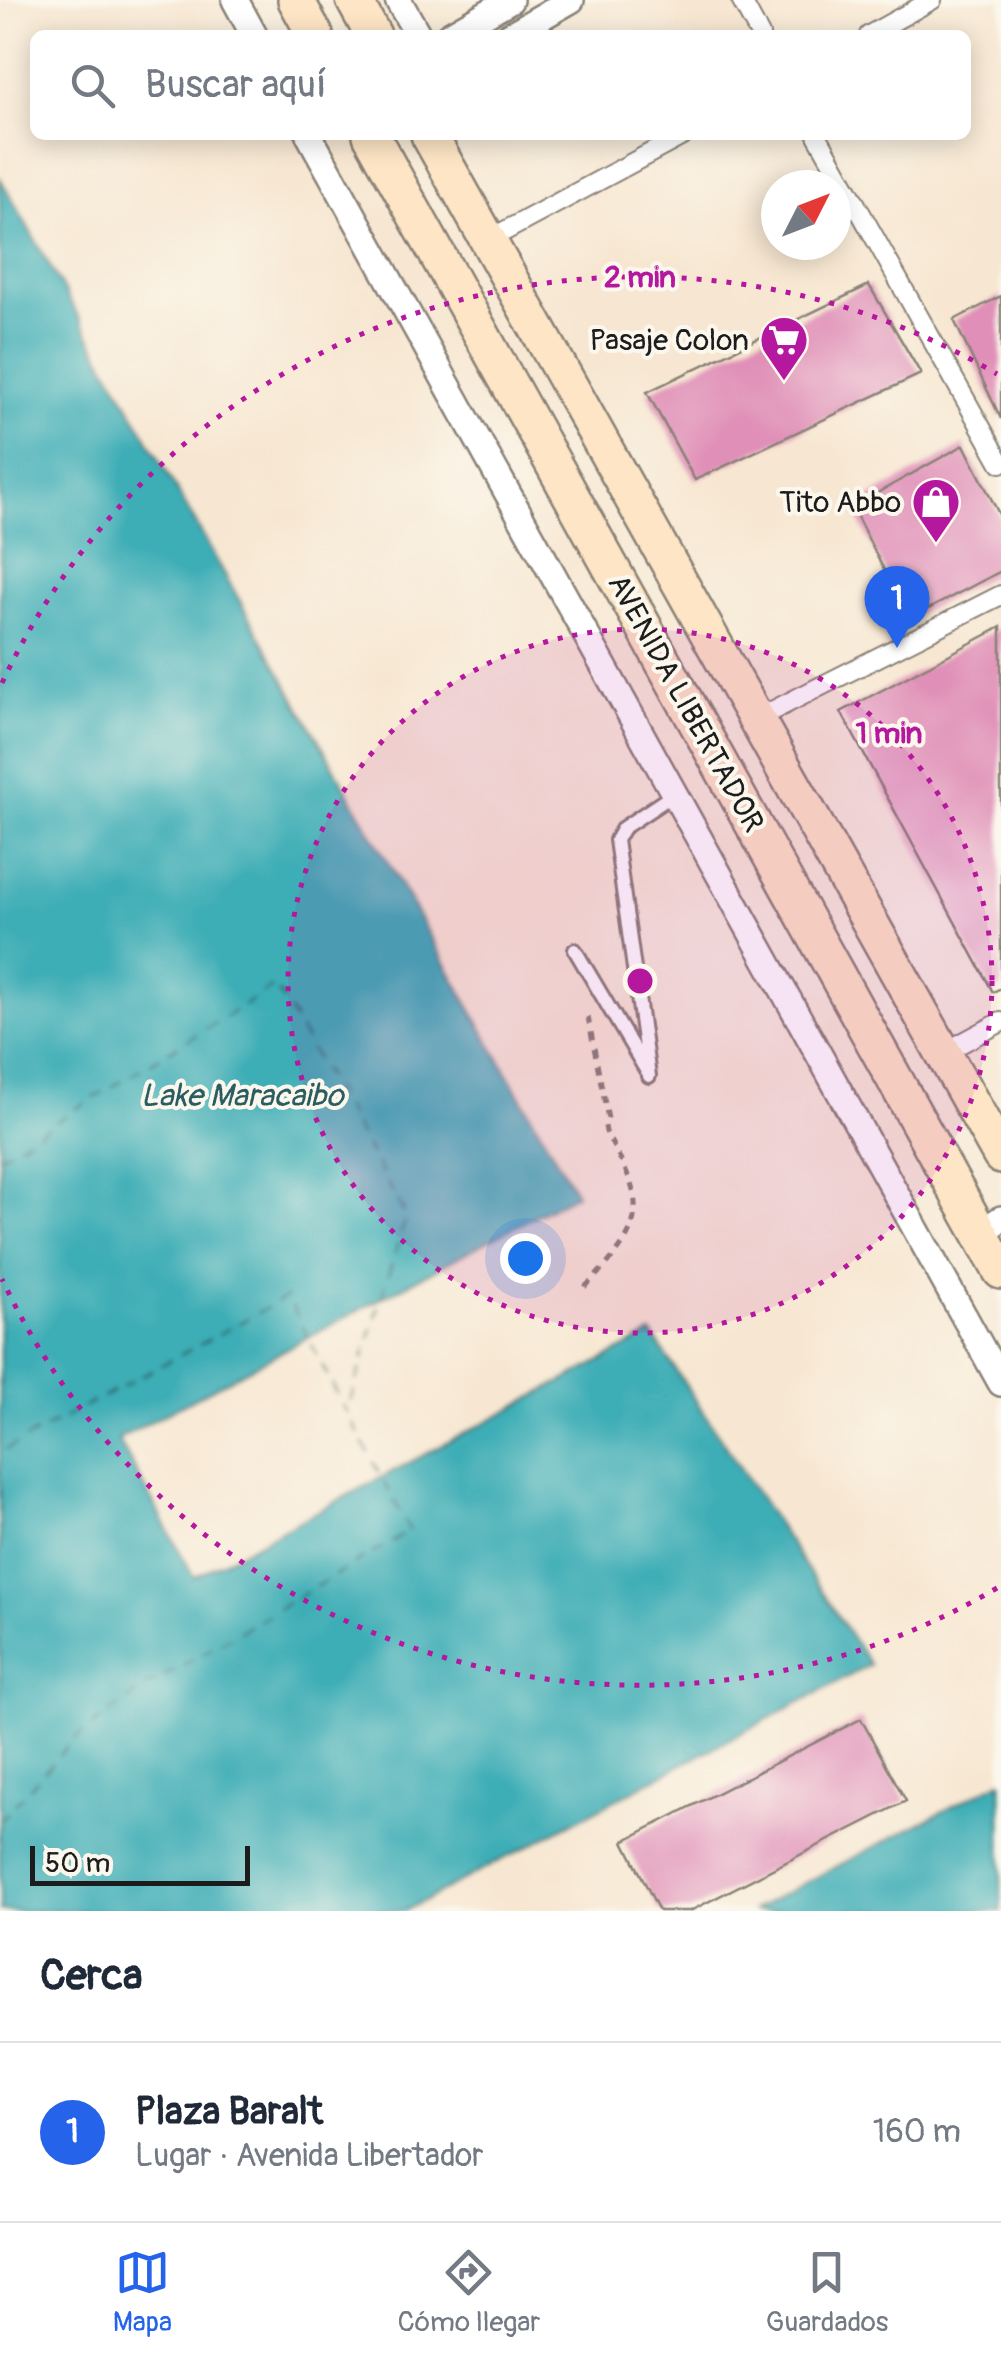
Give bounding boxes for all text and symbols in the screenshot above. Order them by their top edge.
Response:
search box [30,30,971,140]
icon: search [65,58,120,113]
text: Buscar aquí [145,61,327,109]
north arrow [761,170,851,260]
text: 2 min [604,259,676,296]
supermarket icon: Pasaje Colon [758,314,810,382]
place label: Pasaje Colon [590,322,749,359]
shop icon: Tito Abbo [910,476,962,544]
place label: Tito Abbo [779,484,901,521]
pin: 1 [864,566,930,648]
street label: AVENIDA LIBERTADOR [599,568,772,839]
text: 1 min [856,715,922,752]
centre of rings [622,963,658,999]
water label: Lake Maracaibo [141,1076,346,1116]
your location [500,1233,551,1284]
scale bar [30,1841,250,1886]
text: 50 m [45,1846,110,1881]
text: Cerca [40,1950,142,2002]
text: Plaza Baralt [135,2088,323,2136]
text: 1 [66,2112,79,2152]
text: 160 m [873,2112,961,2152]
text: Lugar · Avenida Libertador [135,2136,484,2176]
tab: Mapa [113,2245,172,2340]
tab: Cómo llegar [398,2245,540,2340]
tab: Guardados [766,2245,888,2340]

